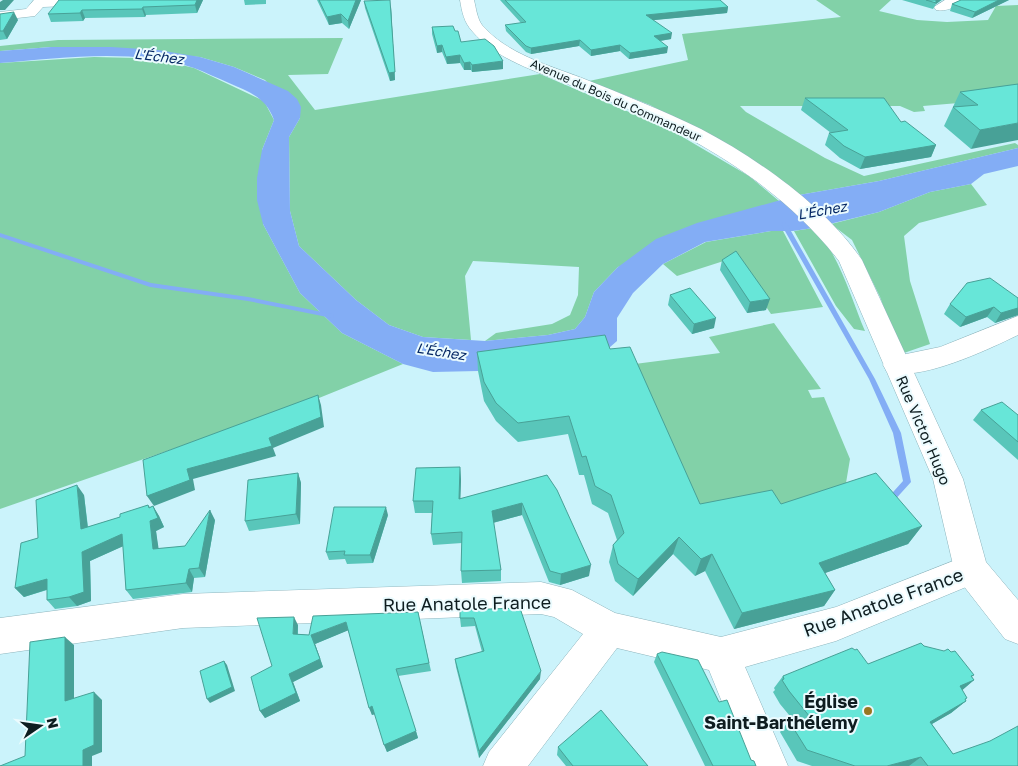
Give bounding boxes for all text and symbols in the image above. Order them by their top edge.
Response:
water label: L'Échez [133,45,186,68]
street label: Avenue du Bois du Commandeur [528,55,704,145]
water label: L'Échez [796,197,850,223]
water label: L'Échez [415,339,469,364]
street label: Rue Victor Hugo [893,373,955,487]
street label: Rue Anatole France [800,563,966,641]
street label: Rue Anatole France [383,591,551,615]
place label: Église Saint-Barthélemy [704,690,858,733]
north arrow [15,701,65,751]
marker: Église Saint-Barthélemy [862,705,874,717]
text: N [44,716,63,730]

